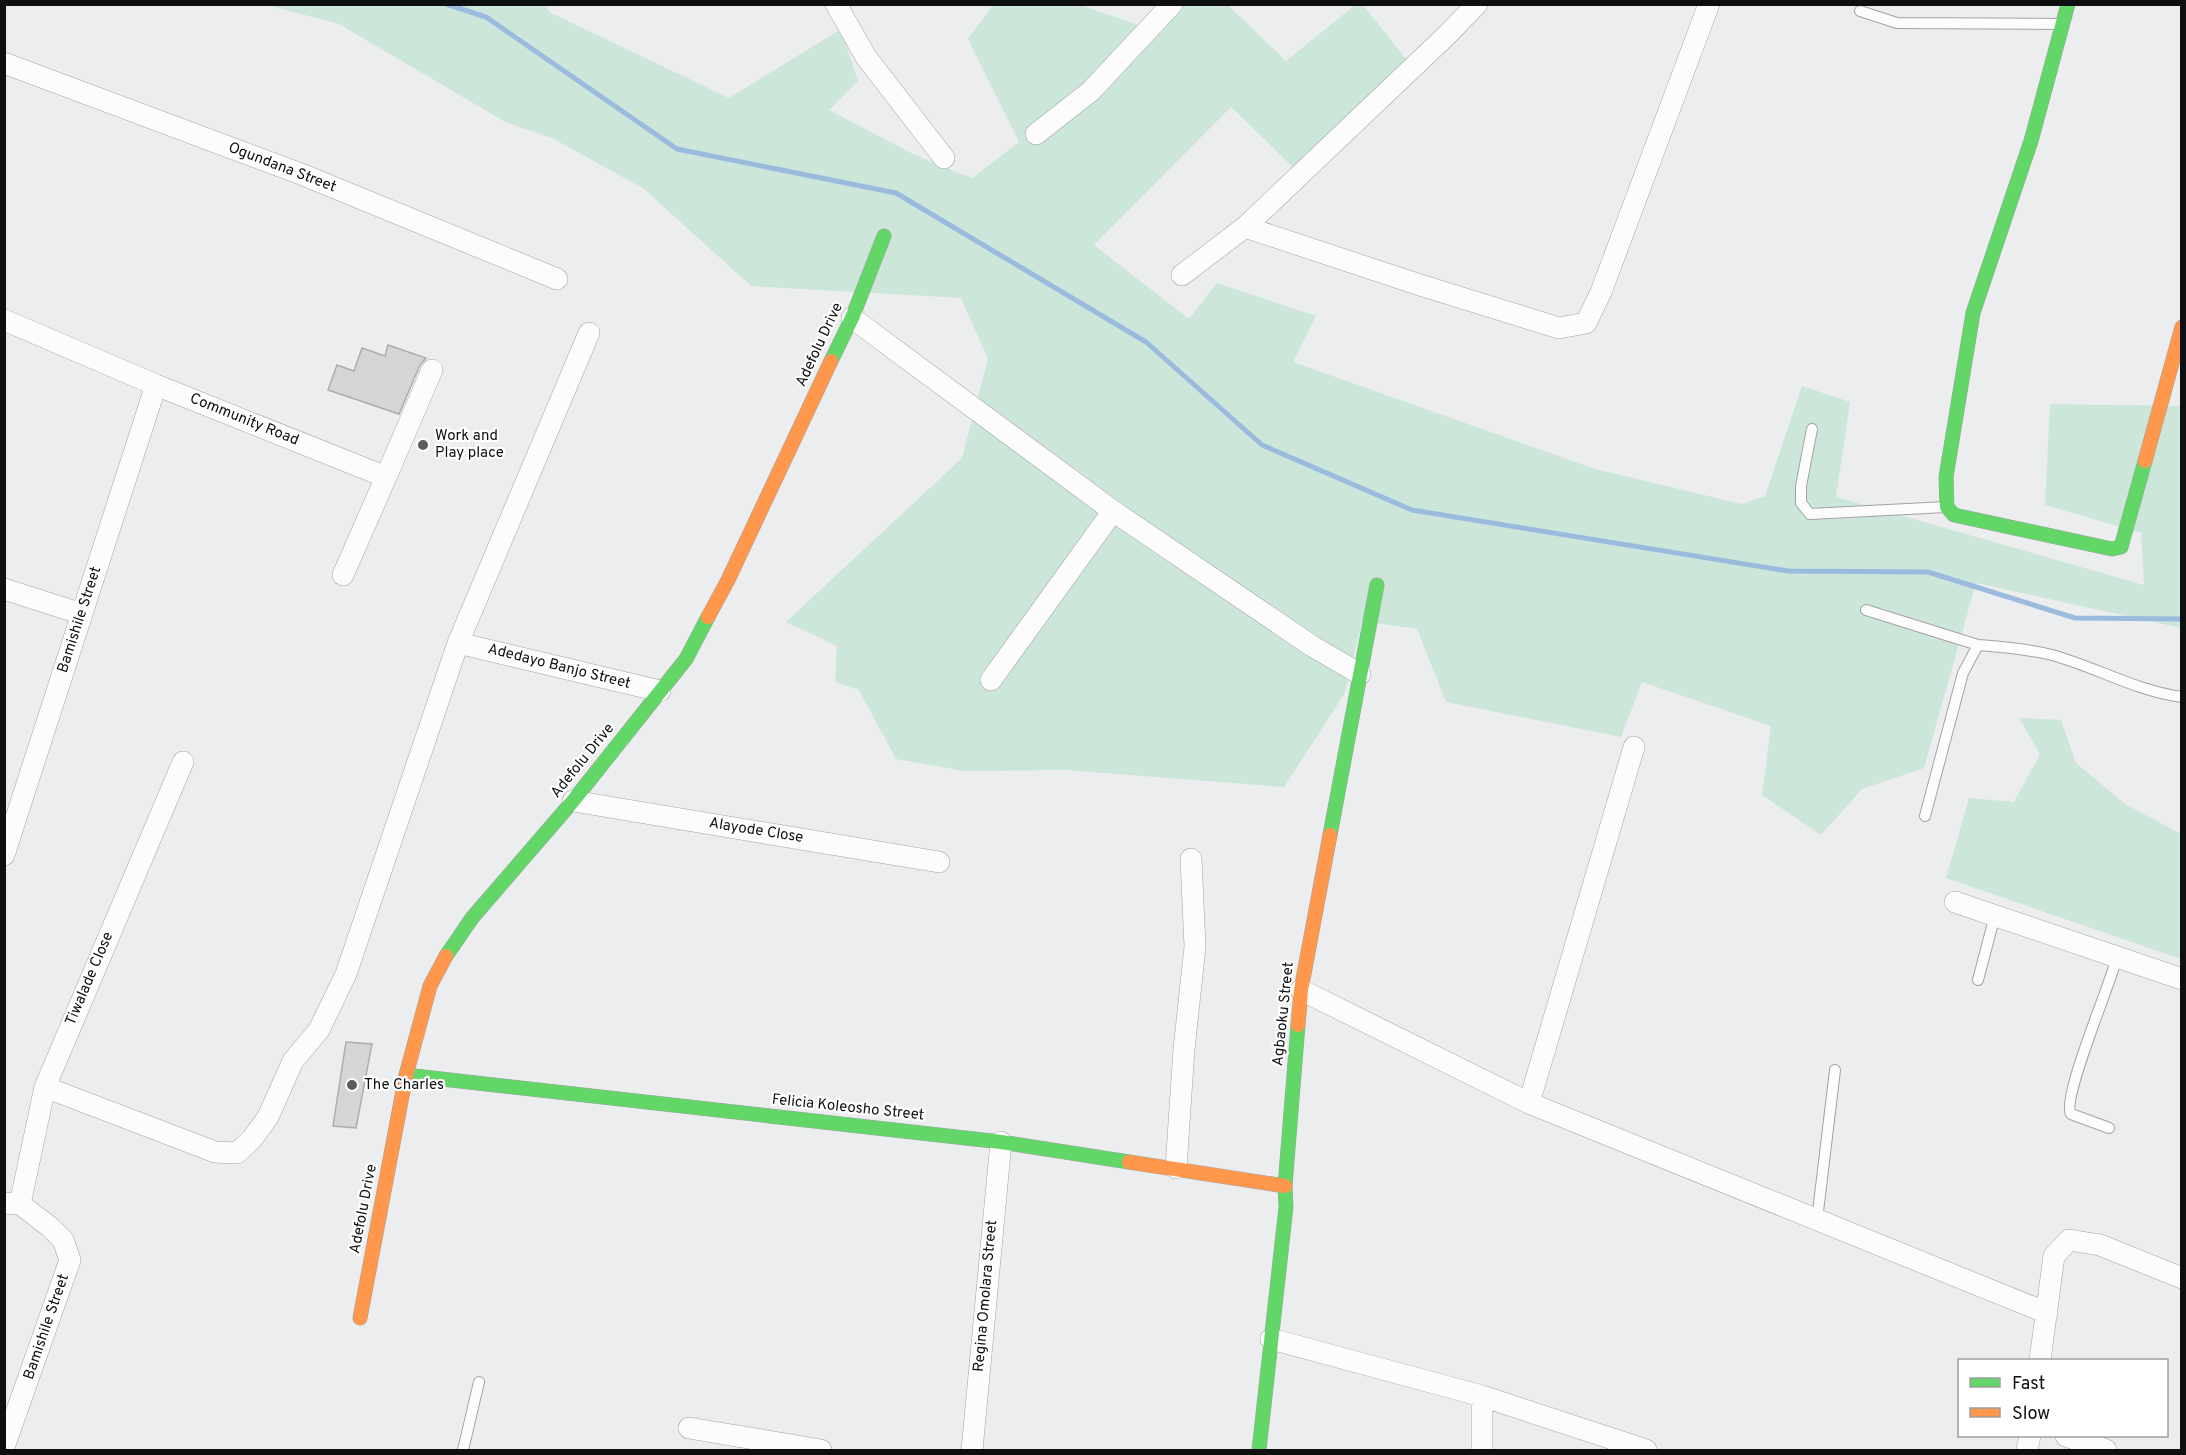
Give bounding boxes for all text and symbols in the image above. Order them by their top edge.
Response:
street label: Ogundana Street [225,139,339,197]
street label: Adefolu Drive [792,300,848,390]
street label: Community Road [187,389,301,451]
place label: Work and Play place [435,427,504,463]
marker: Work and Play place [416,438,430,452]
street label: Bamishile Street [54,564,106,676]
street label: Adedayo Banjo Street [485,640,633,694]
street label: Adefolu Drive [547,720,619,802]
street label: Alayode Close [707,814,805,848]
street label: Tiwalade Close [62,929,118,1029]
street label: Agbaoku Street [1269,961,1299,1067]
place label: The Charles [364,1076,444,1095]
marker: The Charles [345,1078,359,1092]
street label: Felicia Koleosho Street [771,1091,925,1125]
street label: Adefolu Drive [346,1163,382,1255]
street label: Regina Omolara Street [970,1219,1002,1373]
street label: Bamishile Street [20,1272,74,1382]
legend [1958,1359,2168,1437]
text: Fast [2012,1373,2045,1396]
text: Slow [2012,1403,2050,1426]

